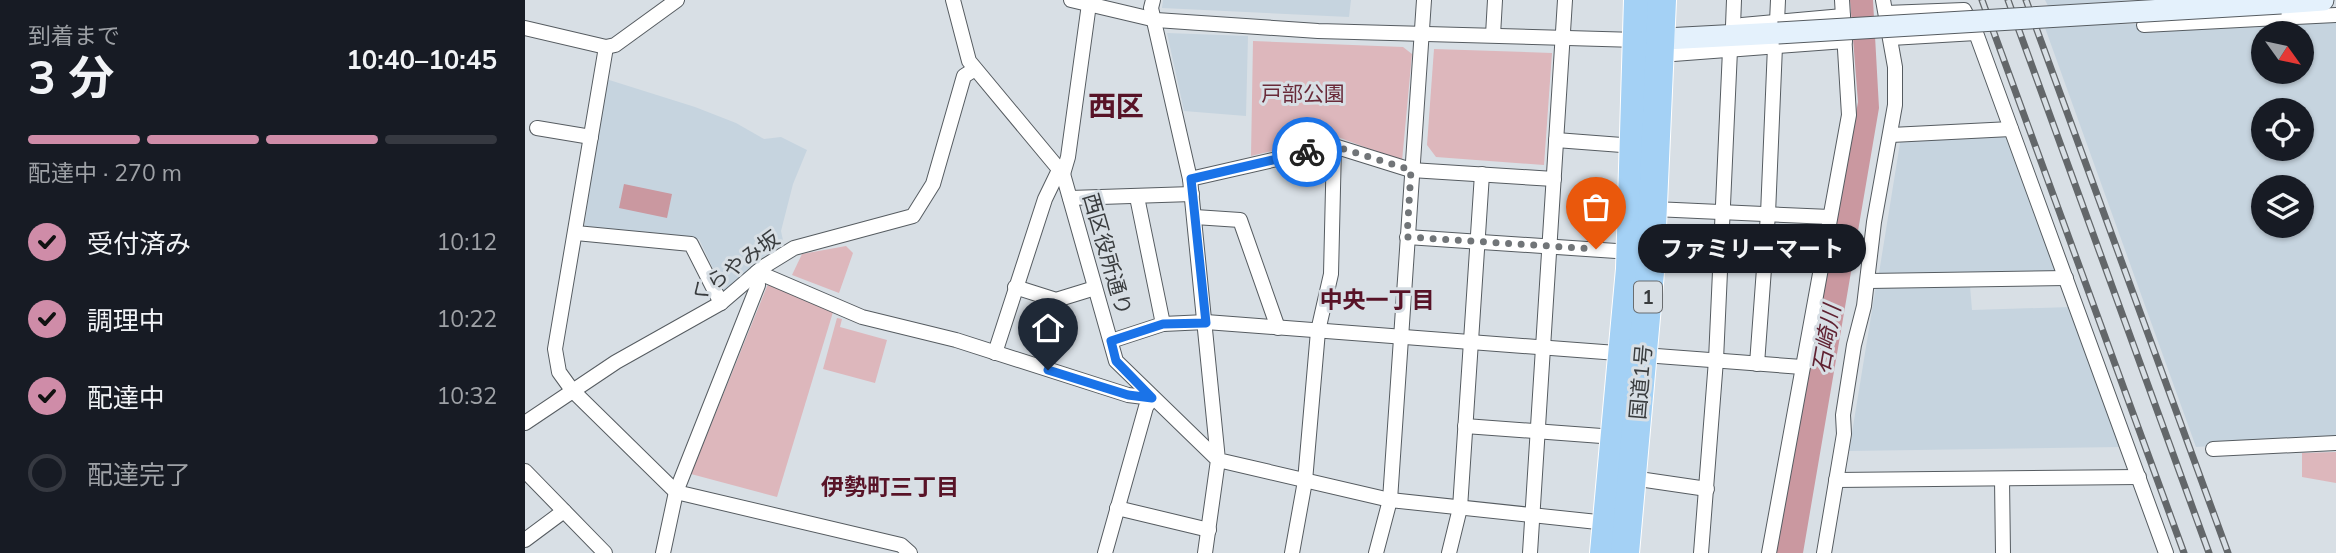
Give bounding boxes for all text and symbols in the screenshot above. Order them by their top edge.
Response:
text: 到着まで [28,21,120,50]
north arrow [2251,21,2313,84]
map controls [2251,21,2314,238]
text: 10:40–10:45 [346,43,497,76]
text: 3 分 [28,48,114,106]
park label: 戸部公園 [1261,80,1345,106]
district label: 西区 [1088,88,1144,123]
button: locate [2251,98,2314,161]
courier [1272,117,1342,187]
icon: bike [1288,133,1326,171]
text: 配達中 · 270 m [28,158,182,187]
button: layers [2251,175,2314,238]
pin [1566,177,1626,249]
icon: bag [1577,188,1615,226]
street label: 西区役所通り [1078,190,1138,318]
icon: check [28,223,66,261]
callout: ファミリーマート [1638,224,1865,274]
street label: くらやみ坂 [684,225,784,307]
text: 受付済み [87,227,191,260]
text: 10:12 [437,227,497,256]
text: ファミリーマート [1660,234,1844,263]
road number: 1 [1634,282,1662,312]
district label: 中央一丁目 [1320,285,1435,314]
pin [1018,298,1078,370]
icon: check [28,300,66,338]
water label: 石崎川 [1806,300,1847,375]
text: 調理中 [87,304,165,337]
text: 10:22 [437,304,497,333]
icon: home [1029,309,1067,347]
street label: 国道1号 [1624,343,1656,421]
icon: check [28,377,66,415]
text: 配達中 [87,381,165,414]
text: 10:32 [437,381,497,410]
text: 配達完了 [87,458,191,491]
district label: 伊勢町三丁目 [821,472,959,501]

